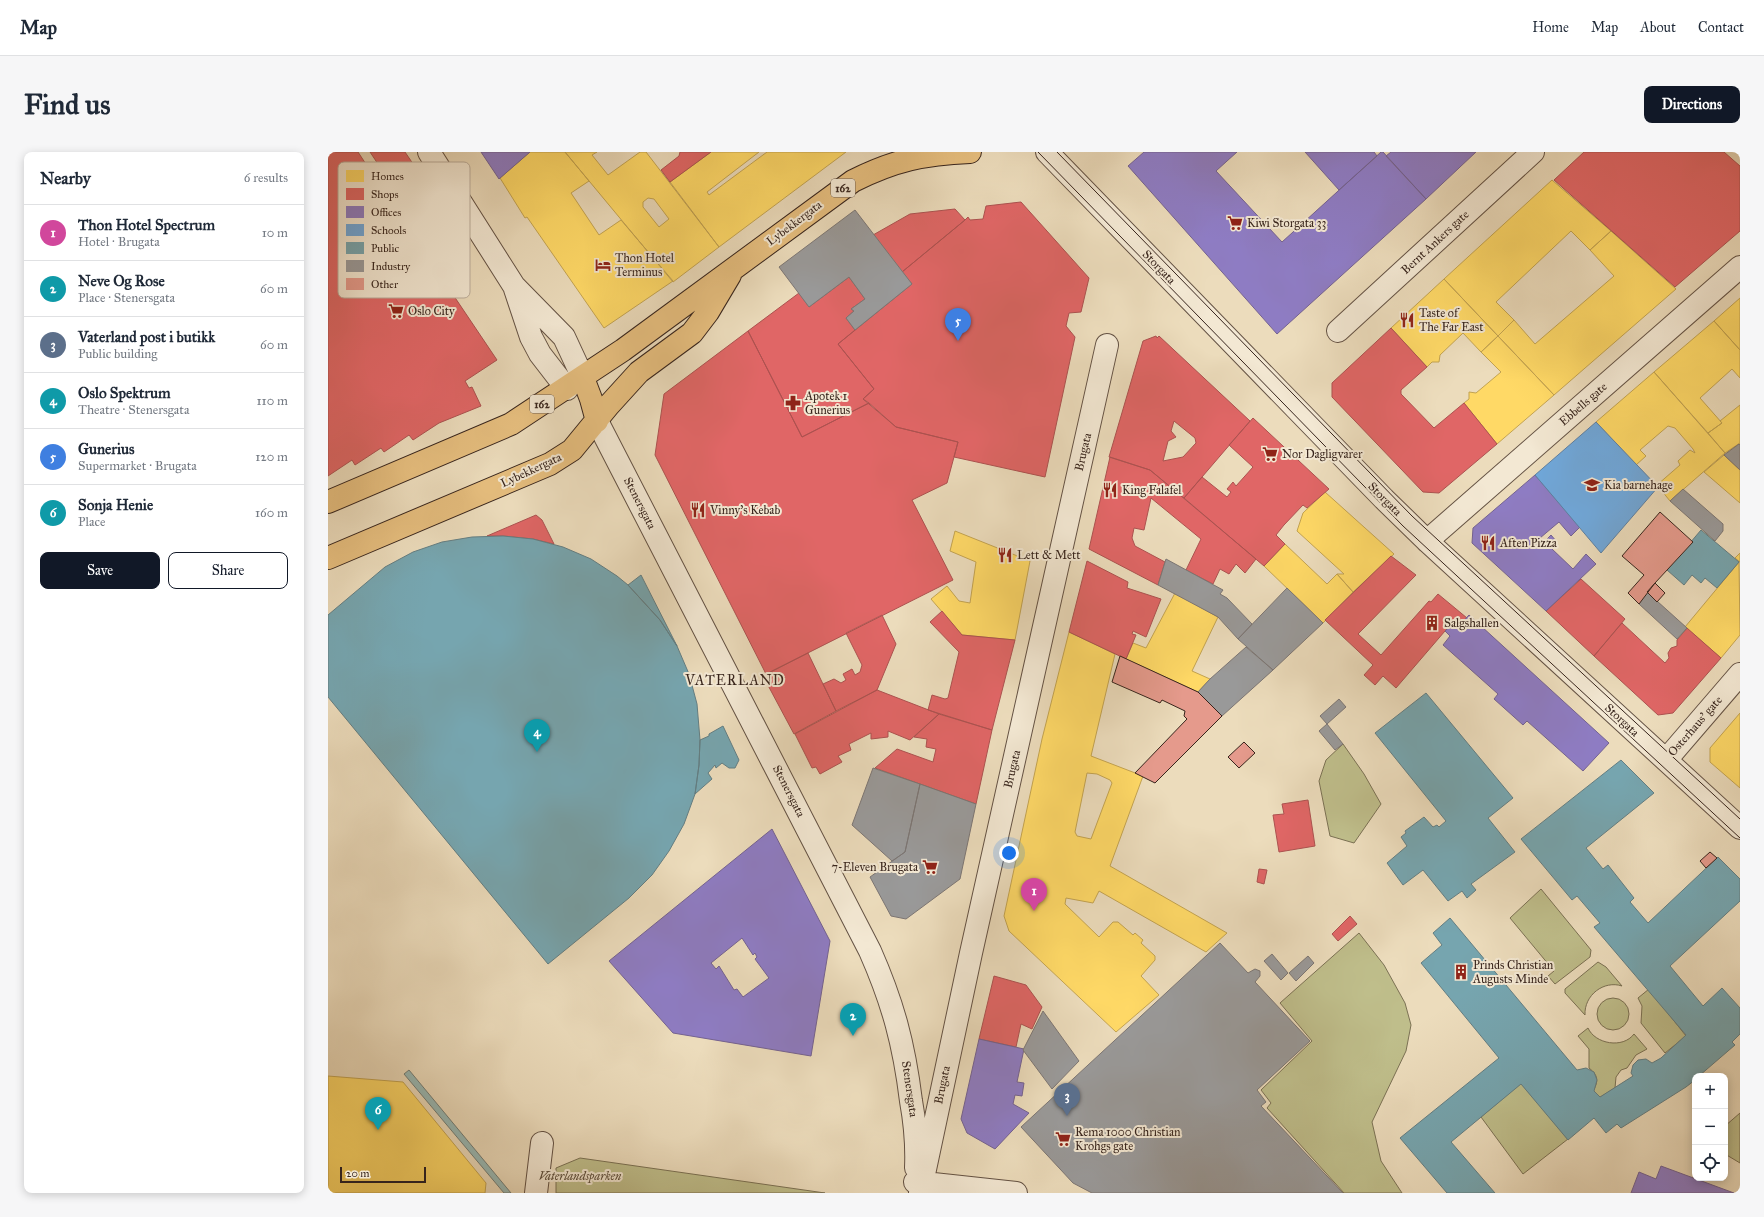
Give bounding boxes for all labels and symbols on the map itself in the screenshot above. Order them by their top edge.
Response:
legend [338,162,470,298]
text: Homes [371,170,404,183]
road number: 162 [831,179,855,197]
text: Shops [371,188,399,201]
street label: Lybekkergata [764,197,826,249]
text: Offices [371,206,401,219]
street label: Bernt Ankers gate [1398,207,1472,278]
supermarket icon: Kiwi Storgata 33 [1226,214,1244,232]
place label: Kiwi Storgata 33 [1247,216,1327,231]
text: Schools [371,224,406,237]
text: Public [371,242,399,255]
street label: Storgata [1139,247,1179,288]
place label: Thon Hotel Terminus [615,251,675,279]
hotel icon: Thon Hotel Terminus [594,256,612,274]
text: Industry [371,260,411,273]
text: Other [371,278,399,291]
supermarket icon: Oslo City [387,302,405,320]
place label: Oslo City [408,304,455,318]
place label: Taste of The Far East [1419,306,1484,334]
pin: 5 [945,308,971,341]
restaurant icon: Taste of The Far East [1398,311,1416,329]
street label: Ebbells gate [1556,379,1610,429]
place label: Apotek 1 Gunerius [804,389,850,417]
pharmacy icon: Apotek 1 Gunerius [784,394,802,412]
road number: 162 [530,395,554,413]
street label: Brugata [1072,431,1095,473]
supermarket icon: Nor Dagligvarer [1261,445,1279,463]
place label: Nor Dagligvarer [1282,447,1363,462]
street label: Lybekkergata [498,449,565,491]
street label: Stenersgata [620,475,659,533]
school or university icon: Kia barnehage [1583,476,1601,494]
place label: Kia barnehage [1604,478,1673,493]
street label: Storgata [1365,479,1405,520]
restaurant icon: King Falafel [1101,481,1119,499]
place label: King Falafel [1122,483,1182,498]
restaurant icon: Vinny's Kebab [689,501,707,519]
place label: Vinny's Kebab [709,503,780,517]
restaurant icon: Aften Pizza [1479,534,1497,552]
place label: Aften Pizza [1499,536,1558,550]
restaurant icon: Lett & Mett [996,546,1014,564]
place label: Lett & Mett [1017,548,1081,562]
building icon: Salgshallen [1423,614,1441,632]
place label: Salgshallen [1444,616,1499,631]
district label: VATERLAND [684,672,785,689]
street label: Osterhaus’ gate [1665,693,1726,760]
street label: Storgata [1601,701,1643,741]
pin: 4 [524,719,550,752]
street label: Brugata [1001,748,1024,790]
street label: Stenersgata [769,763,808,821]
your location [999,843,1019,863]
supermarket icon: 7-Eleven Brugata [921,858,939,876]
place label: 7-Eleven Brugata [831,860,919,875]
pin: 1 [1021,878,1047,911]
place label: Prinds Christian Augusts Minde [1472,958,1554,987]
building icon: Prinds Christian Augusts Minde [1452,963,1470,981]
pin: 2 [840,1003,866,1036]
street label: Stenersgata [898,1060,921,1119]
street label: Brugata [931,1064,954,1106]
pin: 3 [1054,1083,1080,1116]
pin: 6 [365,1097,391,1130]
place label: Rema 1000 Christian Krohgs gate [1075,1125,1181,1154]
supermarket icon: Rema 1000 Christian Krohgs gate [1054,1130,1072,1148]
scale bar [340,1165,426,1184]
park label: Vaterlandsparken [539,1169,622,1184]

